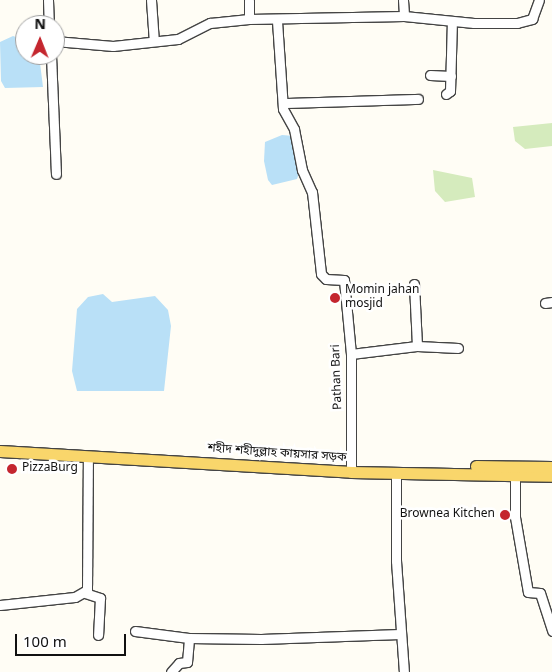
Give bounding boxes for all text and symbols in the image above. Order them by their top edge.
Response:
north arrow [15,15,65,65]
text: N [34,16,46,35]
place label: Momin jahan mosjid [345,284,419,312]
marker: Momin jahan mosjid [329,292,341,304]
street label: Pathan Bari [330,344,346,410]
street label: শহীদ শহীদুল্লাহ কায়সার সড়ক [207,442,347,466]
place label: PizzaBurg [22,462,78,476]
marker: PizzaBurg [6,463,18,475]
place label: Brownea Kitchen [400,508,495,522]
marker: Brownea Kitchen [499,509,511,521]
scale bar [18,624,129,656]
text: 100 m [23,633,67,653]

